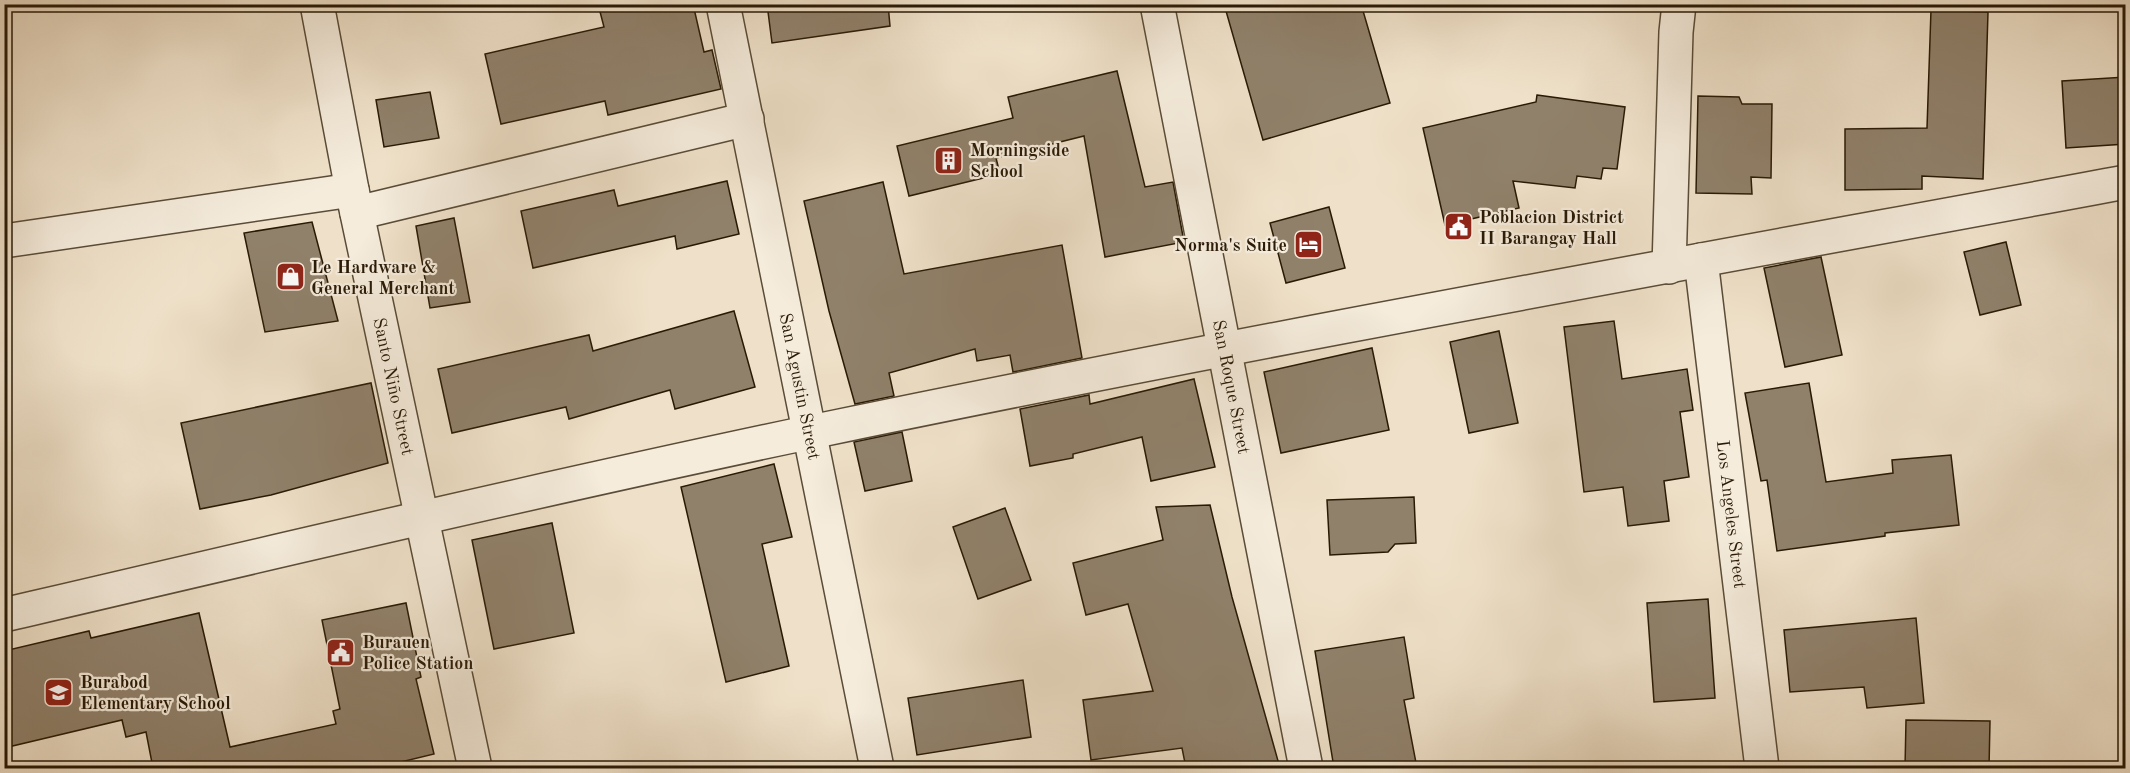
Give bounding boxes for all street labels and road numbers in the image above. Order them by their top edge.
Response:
street label: San Agustin Street [775,311,823,462]
street label: Santo Niño Street [369,316,416,457]
street label: San Roque Street [1209,318,1253,456]
street label: Los Angeles Street [1713,439,1748,589]

